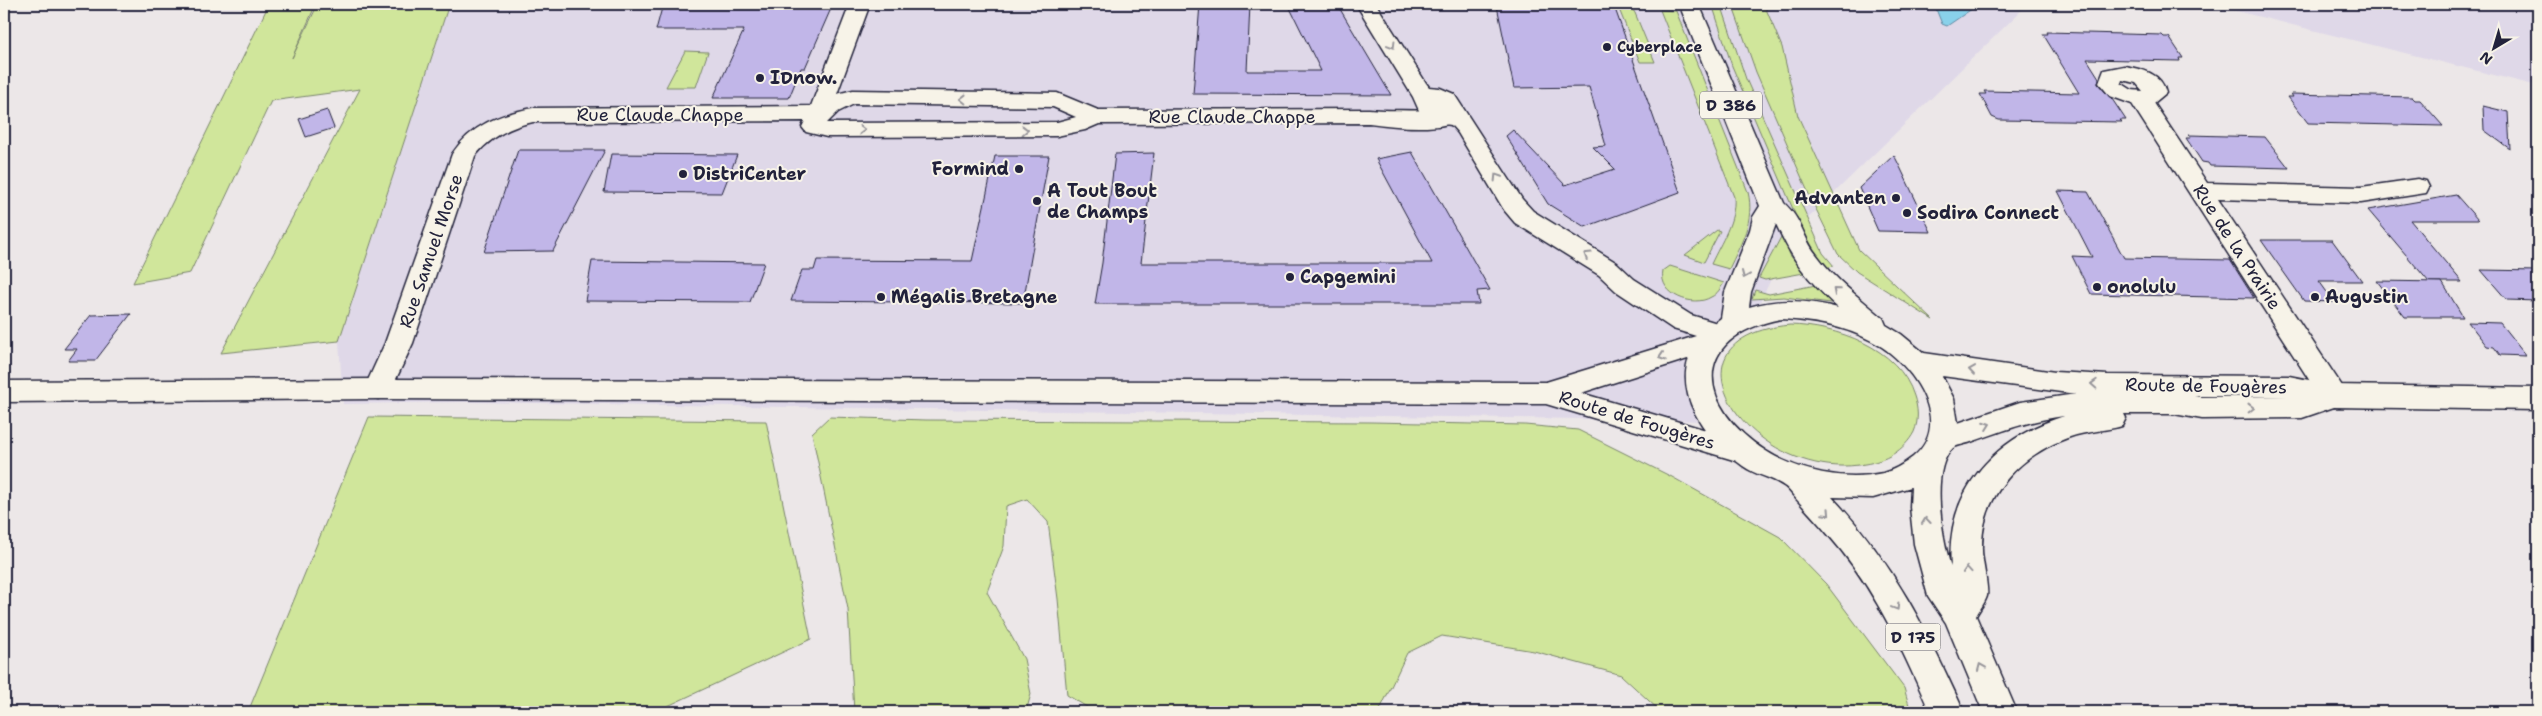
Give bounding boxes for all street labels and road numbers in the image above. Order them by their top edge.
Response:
road number: D 386 [1700,92,1762,118]
street label: Rue Claude Chappe [576,103,744,127]
street label: Rue Claude Chappe [1148,105,1316,129]
street label: Rue Samuel Morse [393,171,469,331]
street label: Rue de la Prairie [2187,180,2287,314]
street label: Route de Fougères [2125,373,2287,399]
street label: Route de Fougères [1556,385,1718,455]
road number: D 175 [1886,624,1940,650]

